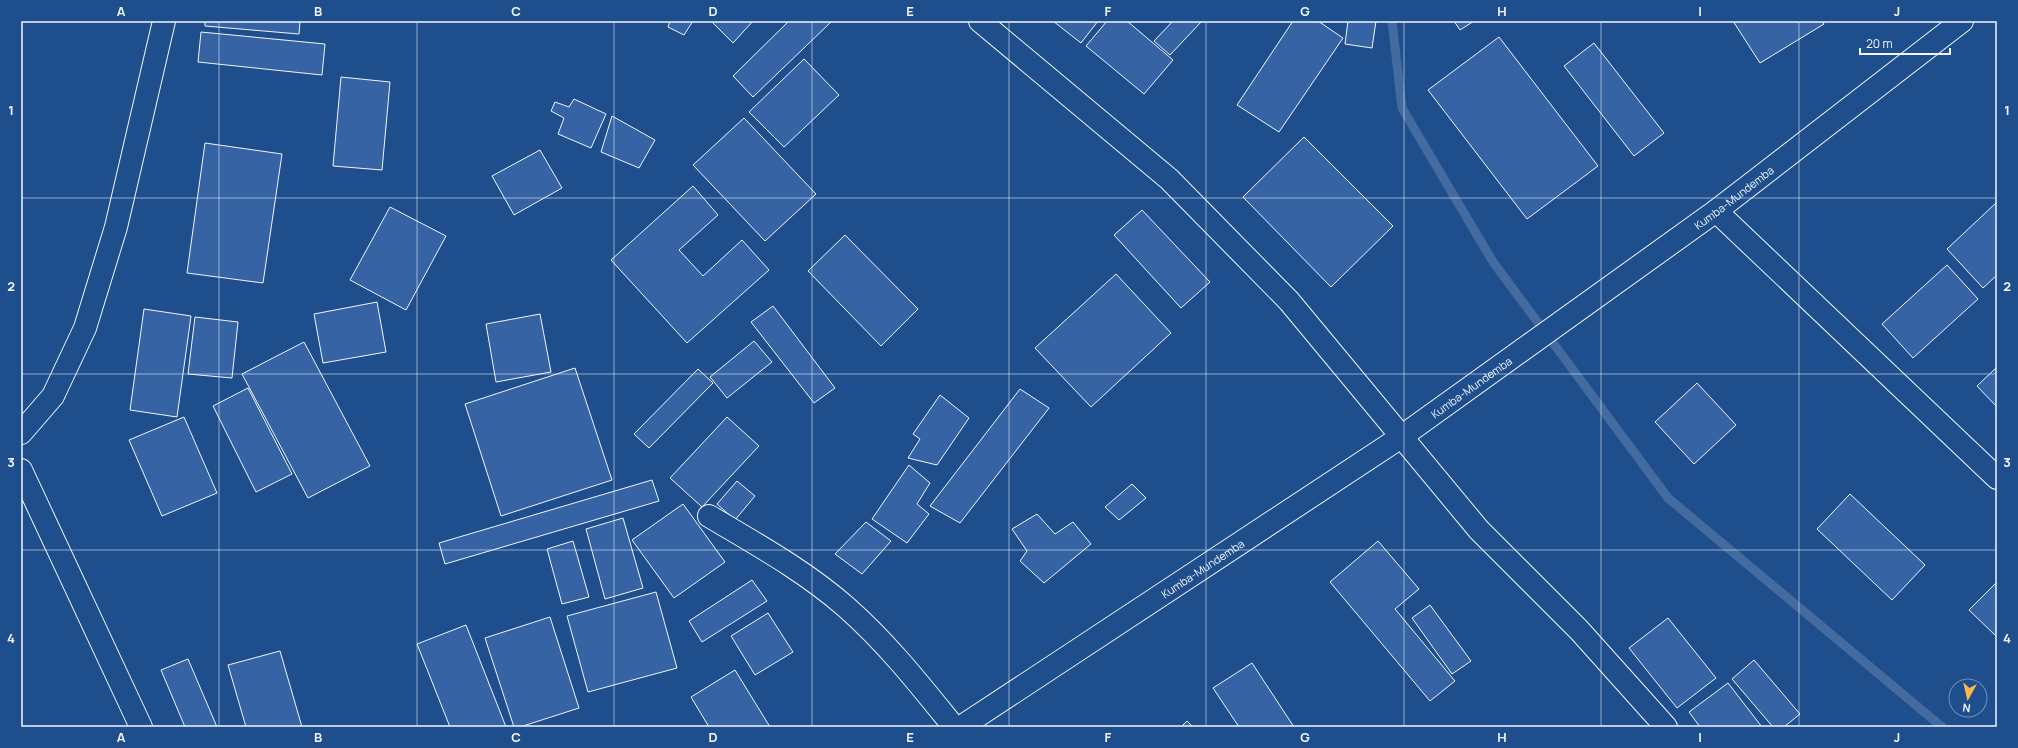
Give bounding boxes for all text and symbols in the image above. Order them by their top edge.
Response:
text: A [117,2,126,20]
text: B [314,2,322,20]
text: C [511,2,521,20]
text: D [708,2,718,20]
text: E [906,2,914,20]
text: F [1105,2,1112,20]
text: G [1300,2,1310,20]
text: H [1497,2,1507,20]
text: I [1698,2,1702,20]
text: J [1894,2,1900,20]
scale bar [1860,30,1950,56]
text: 20 m [1866,35,1893,52]
text: 1 [8,101,14,119]
text: 1 [2004,101,2010,119]
street label: Kumba-Mundemba [1691,162,1776,232]
text: 2 [7,277,15,295]
text: 2 [2003,277,2011,295]
street label: Kumba-Mundemba [1427,353,1514,421]
text: 3 [7,453,15,471]
text: 3 [2003,453,2011,471]
street label: Kumba-Mundemba [1158,535,1247,601]
text: 4 [7,629,15,647]
text: 4 [2003,629,2011,647]
north arrow [1948,678,1988,718]
text: N [1961,700,1971,716]
text: A [117,728,126,746]
text: B [314,728,322,746]
text: C [511,728,521,746]
text: D [708,728,718,746]
text: E [906,728,914,746]
text: F [1105,728,1112,746]
text: G [1300,728,1310,746]
text: H [1497,728,1507,746]
text: I [1698,728,1702,746]
text: J [1894,728,1900,746]

